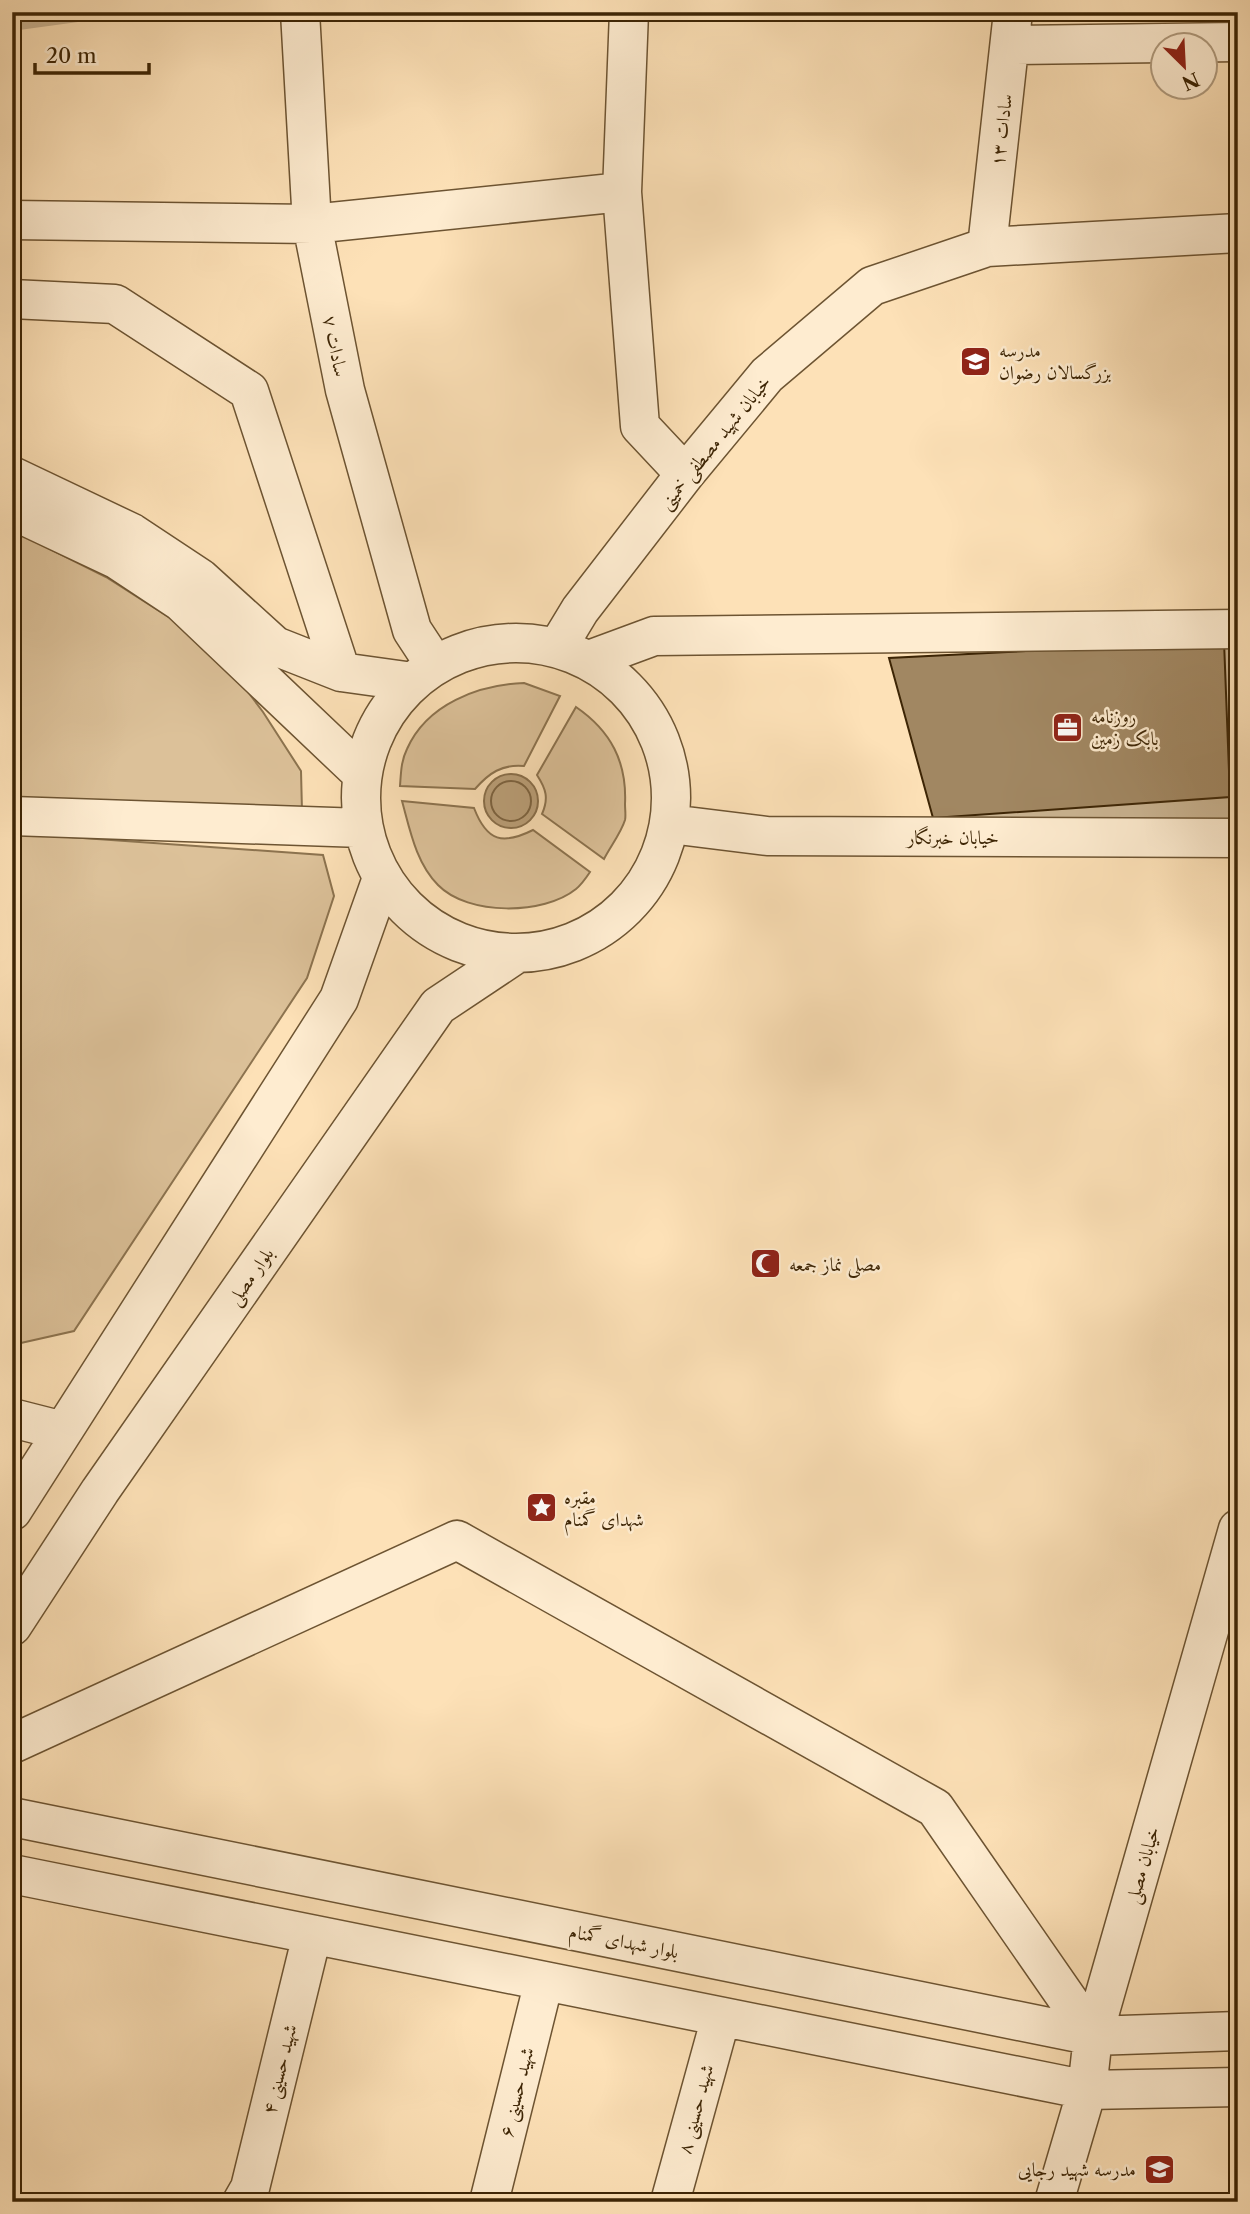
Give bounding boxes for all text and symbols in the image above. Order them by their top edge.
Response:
scale bar [35,32,149,76]
north arrow [1148,32,1218,102]
text: 20 m [46,43,97,68]
text: N [1178,67,1203,95]
street label: سادات ۱۳ [986,93,1017,168]
street label: سادات ۷ [318,314,353,379]
place label: مدرسه بزرگسالان رضوان [999,339,1112,385]
school or university icon: مدرسه بزرگسالان رضوان [959,344,993,378]
street label: خیابان شهید مصطفی خمینی [653,371,777,515]
place label: روزنامه بابک زمین [1091,705,1159,750]
office icon: روزنامه بابک زمین [1051,710,1085,744]
street label: خیابان خبرنگار [905,825,999,849]
street label: بلوار مصلی [222,1243,281,1311]
mosque icon: مصلی نماز جمعه [749,1247,783,1281]
place label: مصلی نماز جمعه [789,1253,881,1279]
place label: مقبره شهدای گمنام [564,1486,644,1536]
place icon: مقبره شهدای گمنام [524,1491,558,1525]
street label: خیابان مصلی [1121,1824,1167,1907]
street label: بلوار شهدای گمنام [566,1920,681,1968]
street label: شهید حسینی ۴ [257,2022,304,2117]
street label: شهید حسینی ۶ [494,2045,541,2140]
street label: شهید حسینی ۸ [672,2062,720,2157]
school or university icon: مدرسه شهید رجایی [1142,2152,1176,2186]
place label: مدرسه شهید رجایی [1018,2158,1136,2183]

